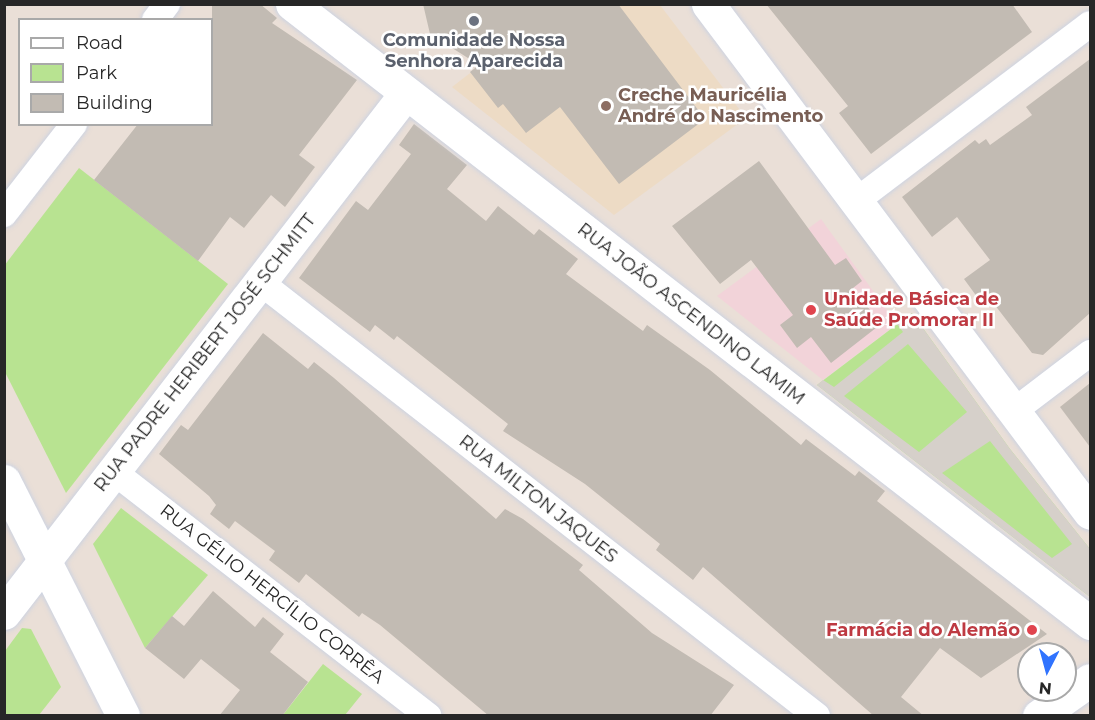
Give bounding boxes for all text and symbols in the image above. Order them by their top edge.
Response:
marker: Comunidade Nossa Senhora Aparecida [467,14,481,28]
legend [18,18,213,126]
place label: Comunidade Nossa Senhora Aparecida [383,30,565,72]
text: Road [76,32,123,54]
text: Park [76,62,117,84]
place label: Creche Mauricélia André do Nascimento [618,85,823,128]
text: Building [76,92,153,114]
marker: Creche Mauricélia André do Nascimento [599,99,613,113]
street label: RUA PADRE HERIBERT JOSÉ SCHMITT [90,210,320,496]
street label: RUA JOÃO ASCENDINO LAMIM [573,218,809,410]
place label: Unidade Básica de Saúde Promorar II [824,289,999,332]
marker: Unidade Básica de Saúde Promorar II [802,301,820,319]
street label: RUA MILTON JAQUES [455,430,621,568]
street label: RUA GÉLIO HERCÍLIO CORRÊA [156,500,388,688]
place label: Farmácia do Alemão [826,619,1020,641]
marker: Farmácia do Alemão [1025,623,1039,637]
north arrow [1017,642,1077,702]
text: N [1038,678,1053,699]

